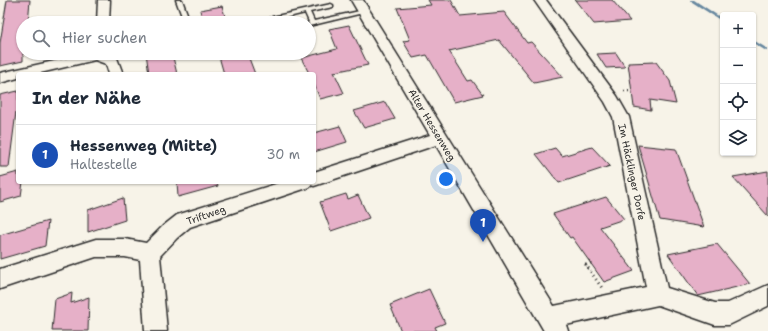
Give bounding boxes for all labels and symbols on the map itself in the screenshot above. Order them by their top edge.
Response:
street label: Alter Hessenweg [405,87,459,163]
street label: Im Häcklinger Dorfe [615,123,649,222]
your location [436,169,456,189]
street label: Triftweg [185,202,227,228]
pin: 1 [470,209,496,242]

